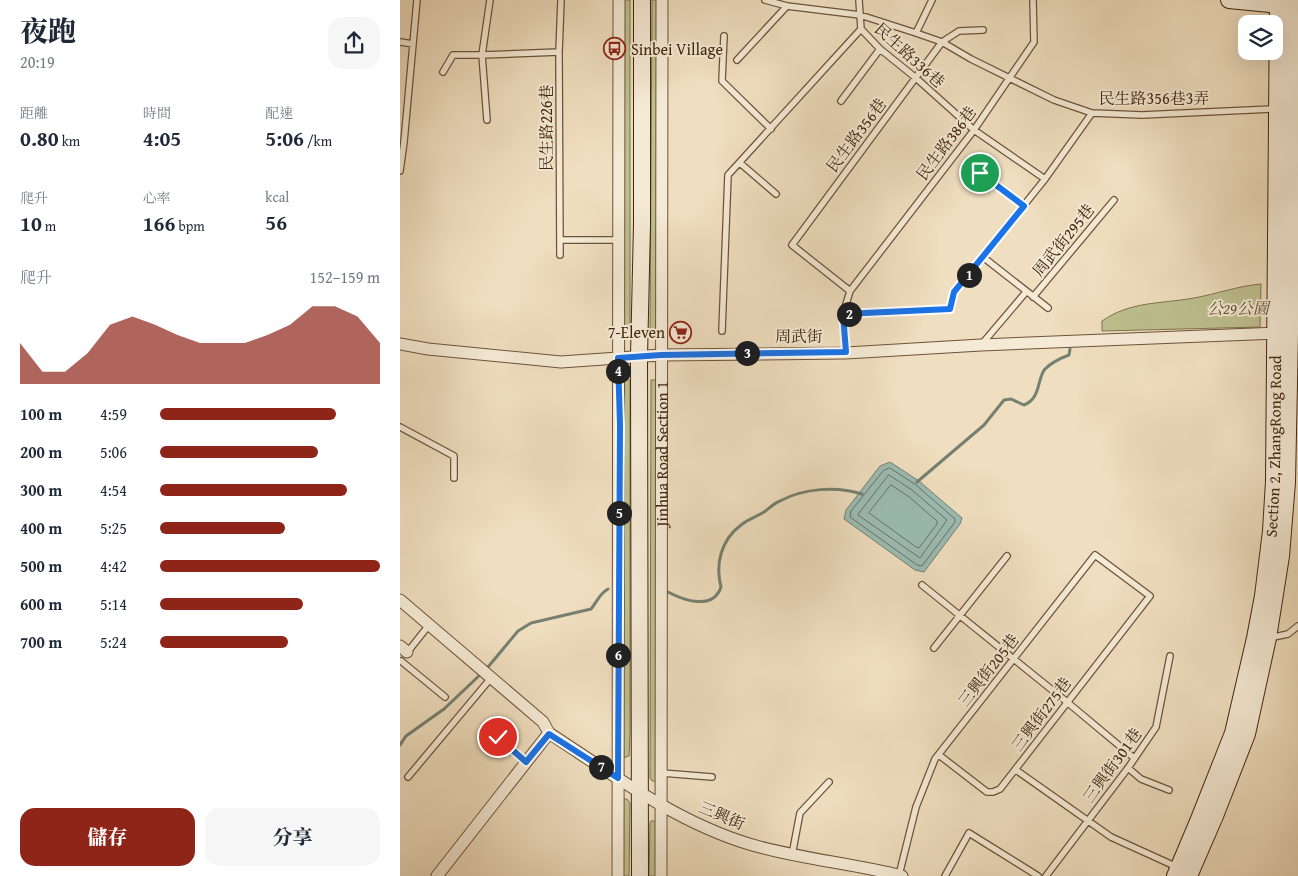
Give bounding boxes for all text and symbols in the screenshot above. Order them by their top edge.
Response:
text: 夜跑 [20,10,76,51]
map controls [1238,15,1283,60]
button: layers [1238,15,1283,60]
button: share [328,17,380,69]
street label: 民生路336巷 [870,17,950,93]
bus stop icon: Sinbei Village [603,37,627,61]
place label: Sinbei Village [631,37,723,61]
text: 20:19 [20,50,55,74]
street label: 民生路226巷 [534,84,558,172]
street label: 民生路356巷3弄 [1099,86,1209,110]
street label: 民生路356巷 [820,93,892,177]
street label: 民生路386巷 [910,101,982,185]
text: 距離 [20,103,48,123]
text: 時間 [143,103,171,123]
text: 配速 [265,103,293,123]
text: 0.80 [20,123,59,154]
text: 4:05 [143,123,181,154]
text: 5:06 [265,123,304,154]
text: km [59,131,80,151]
text: /km [304,131,332,151]
pin [959,152,1001,194]
icon: arrive [966,159,994,187]
text: kcal [265,187,289,207]
text: 爬升 [20,188,48,208]
text: 心率 [143,188,171,208]
street label: 周武街295巷 [1026,199,1100,281]
text: 56 [265,207,287,238]
text: 10 [20,208,42,239]
text: 166 [143,208,175,239]
text: m [42,216,56,236]
text: bpm [175,216,205,236]
pin: 1 [956,262,982,288]
text: 爬升 [20,265,52,289]
text: 152–159 m [310,265,380,289]
text: 1 [966,265,973,285]
park label: 公29公園 [1207,296,1272,320]
pin: 2 [836,302,862,326]
text: 2 [846,304,853,324]
place label: 7-Eleven [608,320,665,344]
supermarket icon: 7-Eleven [669,320,693,344]
street label: 周武街 [775,324,823,348]
pin: 3 [734,340,760,366]
text: 3 [744,343,751,363]
street label: Section 2, ZhangRong Road [1258,355,1287,538]
pin: 4 [606,358,630,384]
text: 4 [615,361,622,381]
street label: Jinhua Road Section 1 [649,381,674,529]
text: 100 m [20,402,62,426]
text: 4:59 [100,402,127,426]
text: 200 m [20,440,62,464]
text: 5:06 [100,440,127,464]
text: 300 m [20,478,62,502]
text: 4:54 [100,478,127,502]
pin: 5 [606,500,632,526]
text: 5 [616,503,623,523]
text: 400 m [20,516,62,540]
text: 5:25 [100,516,127,540]
text: 500 m [20,554,62,578]
text: 4:42 [100,554,127,578]
text: 600 m [20,592,62,616]
text: 5:14 [100,592,127,616]
street label: 三興街205巷 [952,628,1024,712]
text: 700 m [20,630,62,654]
text: 5:24 [100,630,127,654]
pin: 6 [606,642,630,668]
text: 6 [615,645,622,665]
street label: 三興街275巷 [1005,672,1077,756]
pin [477,716,519,758]
icon: check [484,723,512,751]
street label: 三興街301巷 [1077,723,1147,807]
pin: 7 [588,754,614,780]
text: 7 [598,757,605,777]
street label: 三興街 [695,795,749,835]
button: 儲存 [20,808,195,866]
button: 分享 [205,808,380,866]

